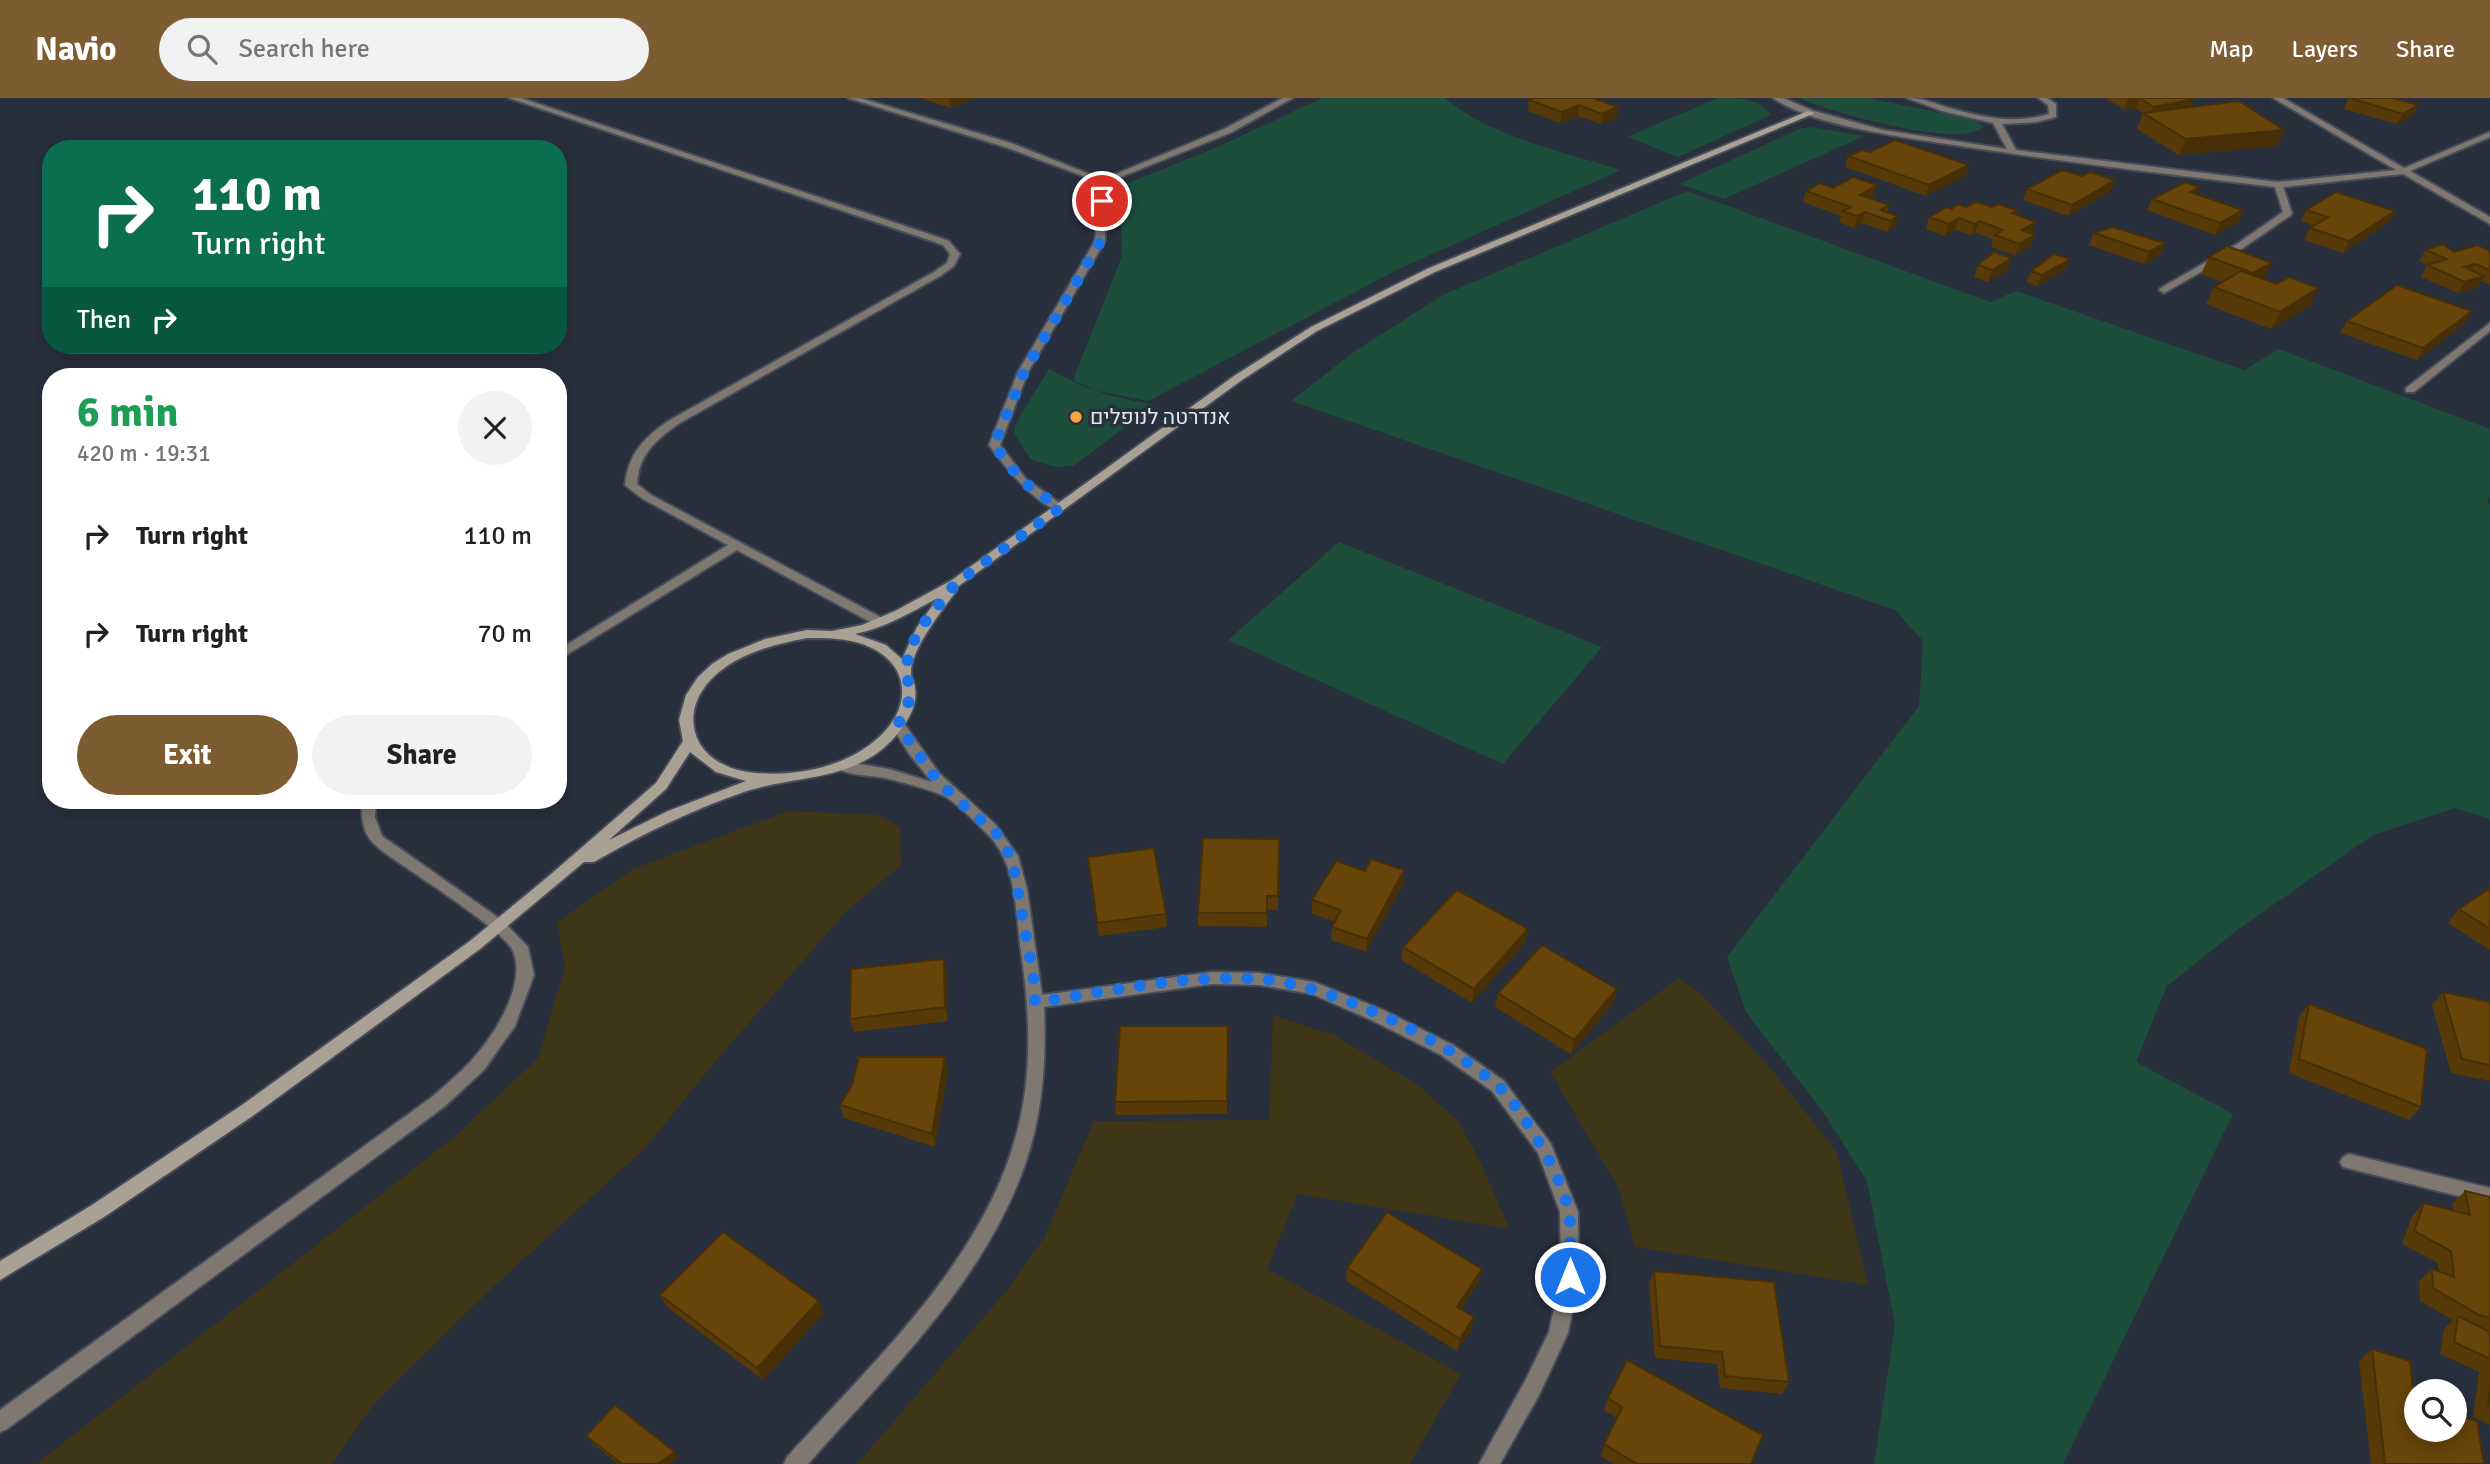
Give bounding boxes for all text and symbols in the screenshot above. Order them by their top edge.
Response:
search box [159,18,649,81]
text: Navio [35,29,117,70]
icon: search [183,30,221,68]
text: Search here [239,33,370,65]
text: Map [2209,34,2254,64]
text: Layers [2292,34,2358,64]
text: Share [2396,34,2455,64]
text: 110 m [192,164,322,224]
icon: right [77,168,168,259]
pin [1072,171,1132,231]
icon: arrive [1083,182,1121,220]
text: Turn right [192,224,325,263]
icon: right [145,301,183,339]
text: Then [77,304,131,336]
text: 6 min [77,387,178,438]
button: close [458,391,532,465]
place label: אנדרטה לנופלים [1090,404,1230,430]
marker: אנדרטה לנופלים [1068,409,1084,425]
text: 420 m · 19:31 [77,439,211,468]
icon: right [77,517,115,555]
text: Turn right [136,520,248,552]
text: 110 m [463,520,532,552]
icon: right [77,615,115,653]
text: Turn right [136,618,248,650]
text: 70 m [477,618,532,650]
button: Exit [77,715,298,795]
button: Share [312,715,532,795]
position arrow [1533,1240,1607,1314]
map controls [2404,1379,2467,1442]
button: search [2404,1379,2467,1442]

